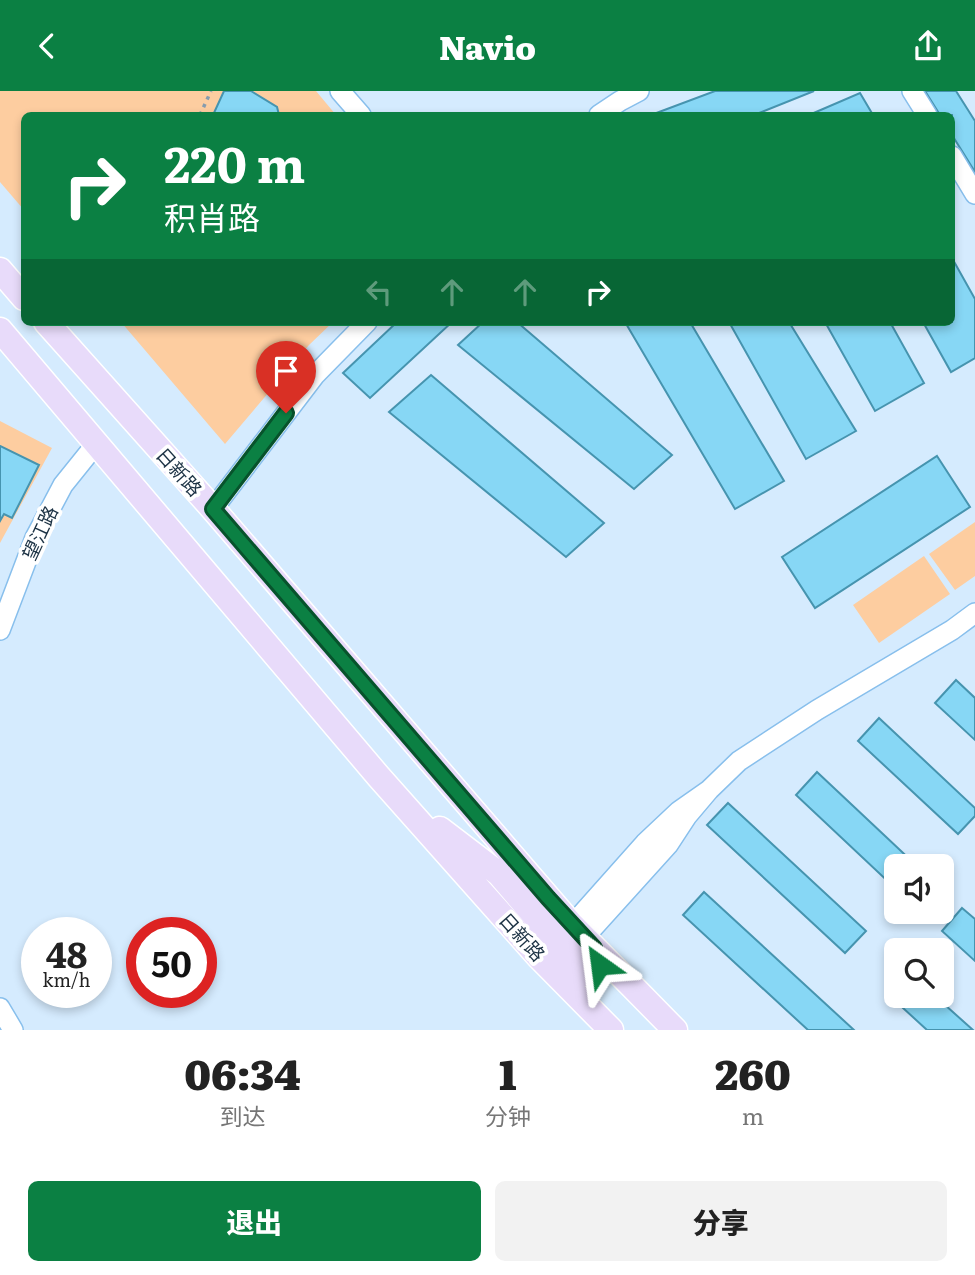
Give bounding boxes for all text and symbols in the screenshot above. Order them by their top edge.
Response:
text: Navio [439,22,536,70]
icon: back [28,27,66,65]
icon: share [909,27,947,65]
text: 220 m [164,125,305,198]
icon: right [49,140,140,231]
text: 积肖路 [164,192,260,240]
icon: left [360,273,398,311]
icon: ahead [433,273,471,311]
icon: ahead [506,273,544,311]
icon: right [579,273,617,311]
pin [256,341,316,413]
icon: arrive [267,352,305,390]
street label: 日新路 [150,441,209,502]
street label: 望江路 [14,501,64,564]
map controls [884,854,954,1008]
button: sound [884,854,954,924]
street label: 日新路 [493,906,552,967]
speed limit sign: 50 [126,917,217,1008]
text: 48 [46,927,87,979]
position arrow [563,928,637,1002]
button: search [884,938,954,1008]
text: km/h [43,966,90,993]
text: 06:34 [184,1041,301,1103]
text: 1 [499,1041,517,1103]
text: 260 [715,1041,791,1103]
text: 到达 [219,1098,265,1132]
text: 分钟 [485,1098,531,1132]
text: m [742,1098,764,1132]
button: 退出 [28,1181,481,1261]
button: 分享 [495,1181,947,1261]

